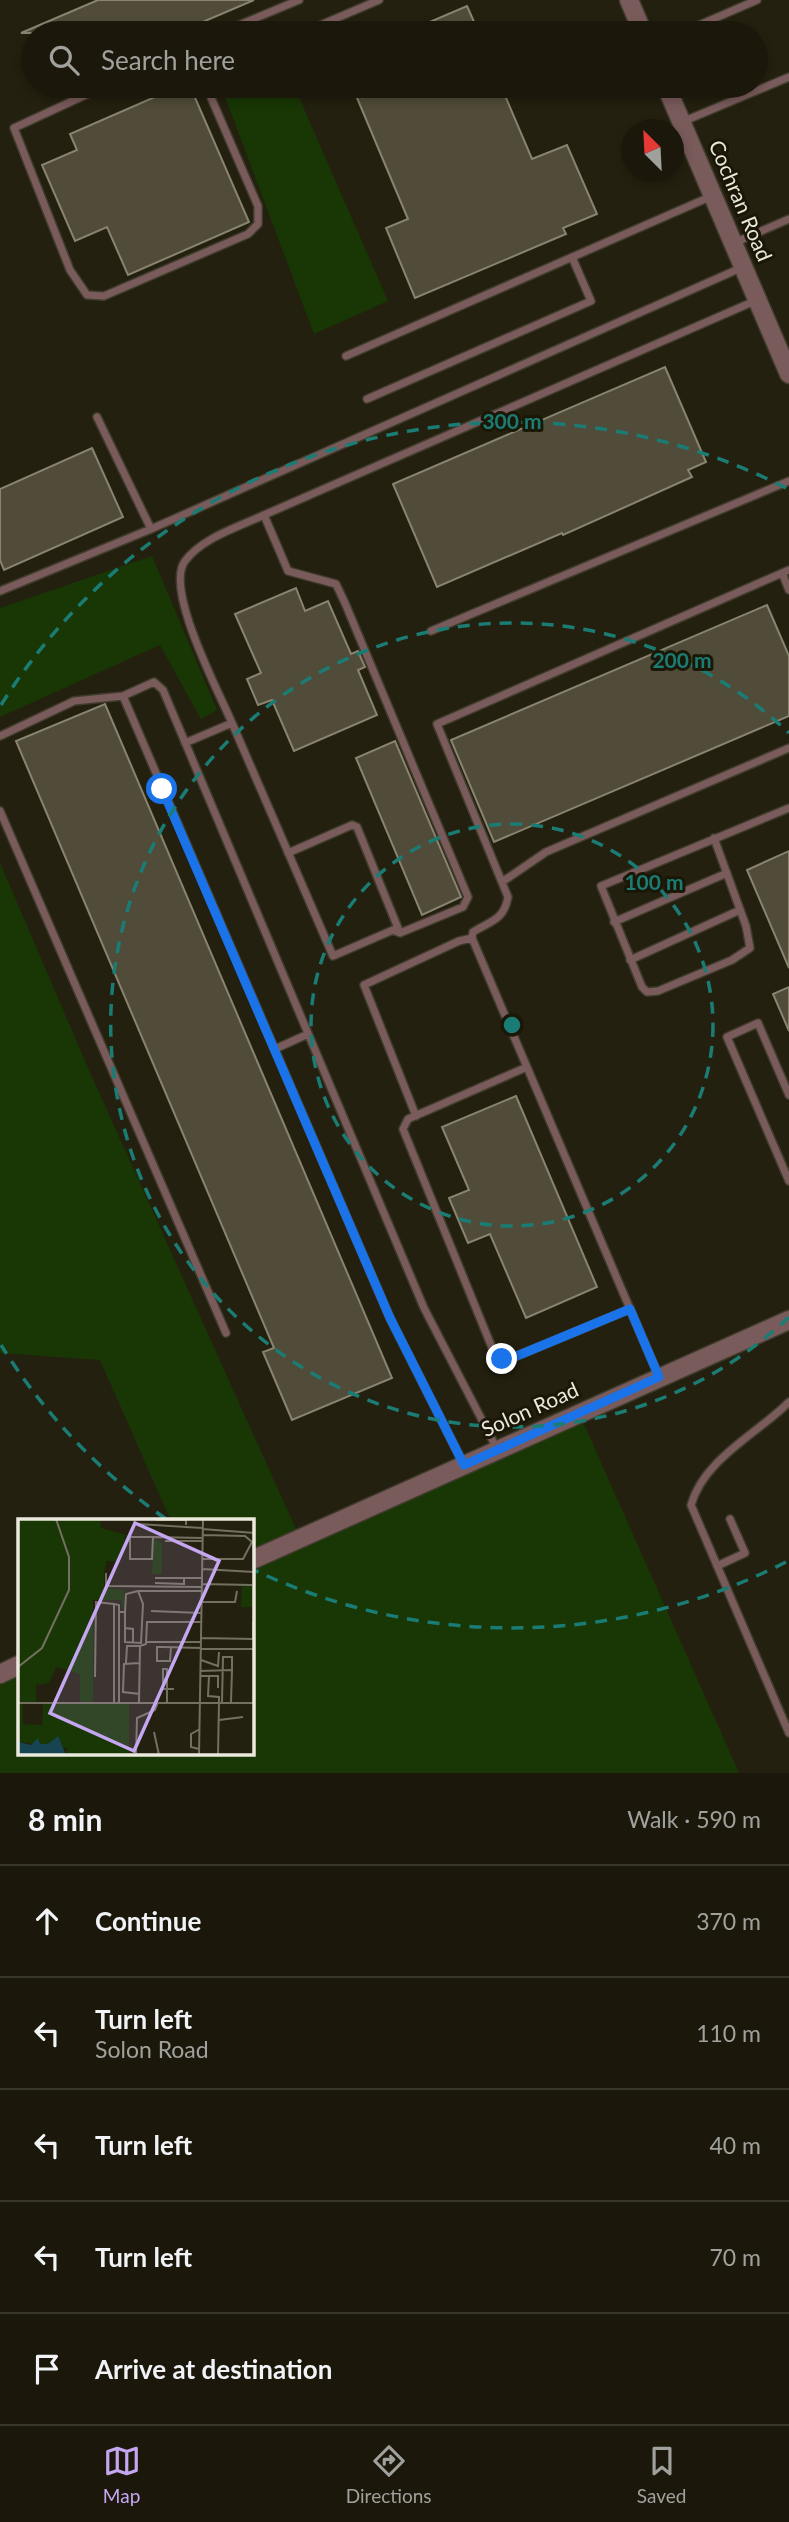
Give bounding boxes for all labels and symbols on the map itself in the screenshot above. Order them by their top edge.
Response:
north arrow [621,119,684,182]
street label: Cochran Road [705,136,778,265]
text: 300 m [482,408,542,433]
text: 200 m [652,647,712,672]
route start [146,773,177,804]
text: 100 m [624,869,684,894]
centre of rings [500,1013,524,1037]
route end [486,1343,517,1374]
street label: Solon Road [477,1376,582,1441]
inset map [18,1519,254,1756]

